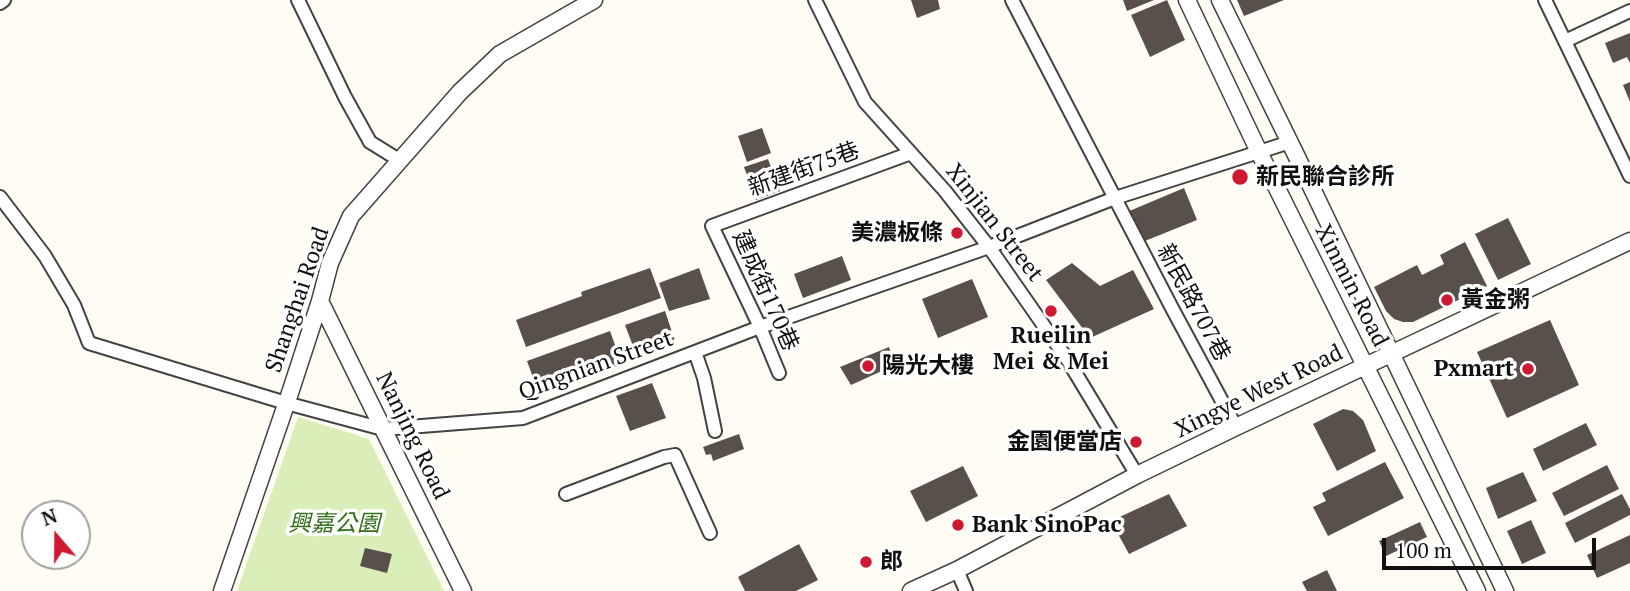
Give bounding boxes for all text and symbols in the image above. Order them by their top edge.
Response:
street label: 新建街75巷 [745,137,863,203]
street label: Xinjian Street [939,159,1049,287]
place label: 新民聯合診所 [1256,163,1394,191]
marker: 新民聯合診所 [1230,167,1250,187]
place label: 美濃板條 [851,219,943,247]
street label: Xinmin Road [1308,220,1394,352]
street label: Shanghai Road [260,224,336,376]
marker: 美濃板條 [949,225,965,241]
street label: 建成街170巷 [726,227,804,355]
street label: 新民路707巷 [1151,240,1235,366]
place label: 黃金粥 [1461,286,1530,314]
marker: 黃金粥 [1439,292,1455,308]
marker: Rueilin Mei & Mei [1043,303,1059,319]
place label: Rueilin Mei & Mei [993,322,1109,376]
street label: Qingnian Street [515,325,677,407]
street label: Xingye West Road [1171,339,1347,445]
place label: 陽光大樓 [882,352,974,380]
place label: Pxmart [1434,355,1514,383]
marker: 陽光大樓 [860,358,876,374]
marker: Pxmart [1520,361,1536,377]
street label: Nanjing Road [369,368,455,504]
place label: 金園便當店 [1007,428,1122,456]
marker: 金園便當店 [1128,434,1144,450]
north arrow [21,500,91,570]
text: N [38,502,60,531]
park label: 興嘉公園 [288,510,380,538]
place label: Bank SinoPac [972,511,1122,539]
marker: Bank SinoPac [950,517,966,533]
scale bar [1385,524,1598,568]
text: 100 m [1395,536,1452,564]
place label: 郎 [880,548,903,576]
marker: 郎 [858,554,874,570]

